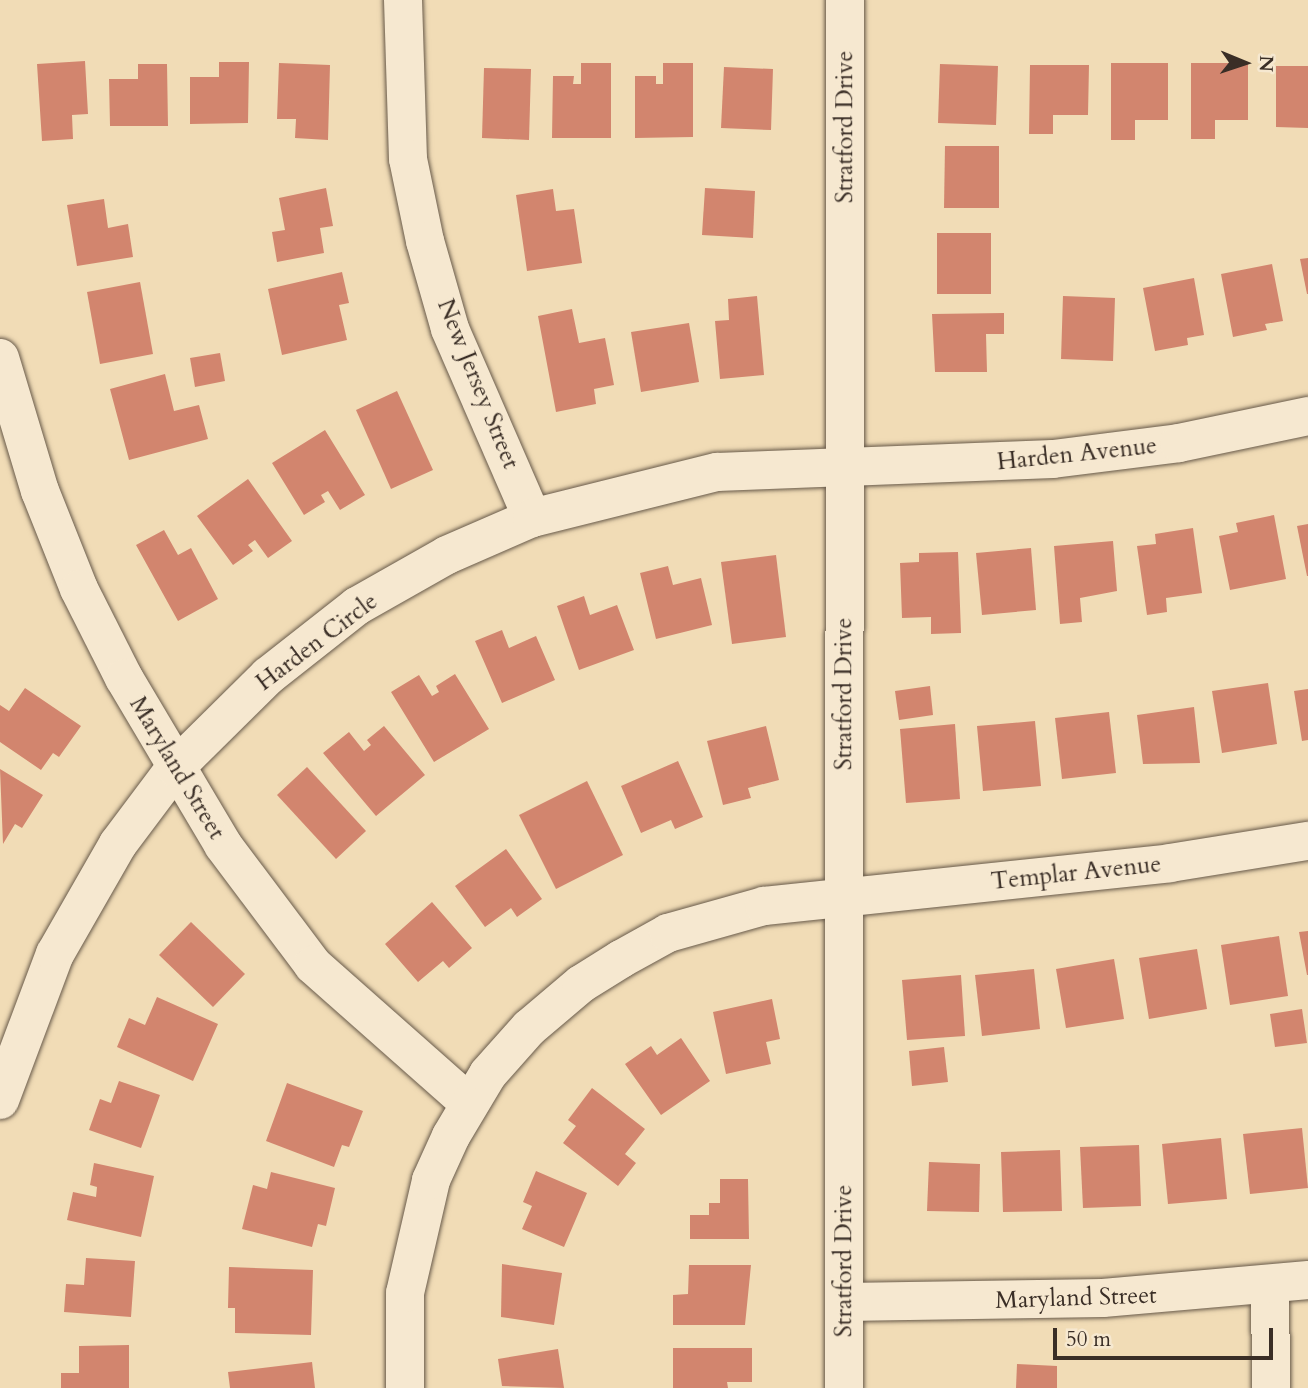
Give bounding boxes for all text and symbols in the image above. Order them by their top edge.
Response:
north arrow [1210,28,1280,98]
street label: Stratford Drive [831,51,859,203]
text: N [1253,55,1279,72]
street label: New Jersey Street [431,295,525,473]
street label: Harden Avenue [996,431,1158,477]
street label: Harden Circle [251,587,383,697]
street label: Stratford Drive [830,618,858,770]
street label: Maryland Street [123,691,231,845]
street label: Templar Avenue [989,850,1163,896]
street label: Stratford Drive [830,1185,858,1337]
street label: Maryland Street [995,1281,1157,1315]
scale bar [1056,1314,1276,1358]
text: 50 m [1066,1325,1111,1354]

